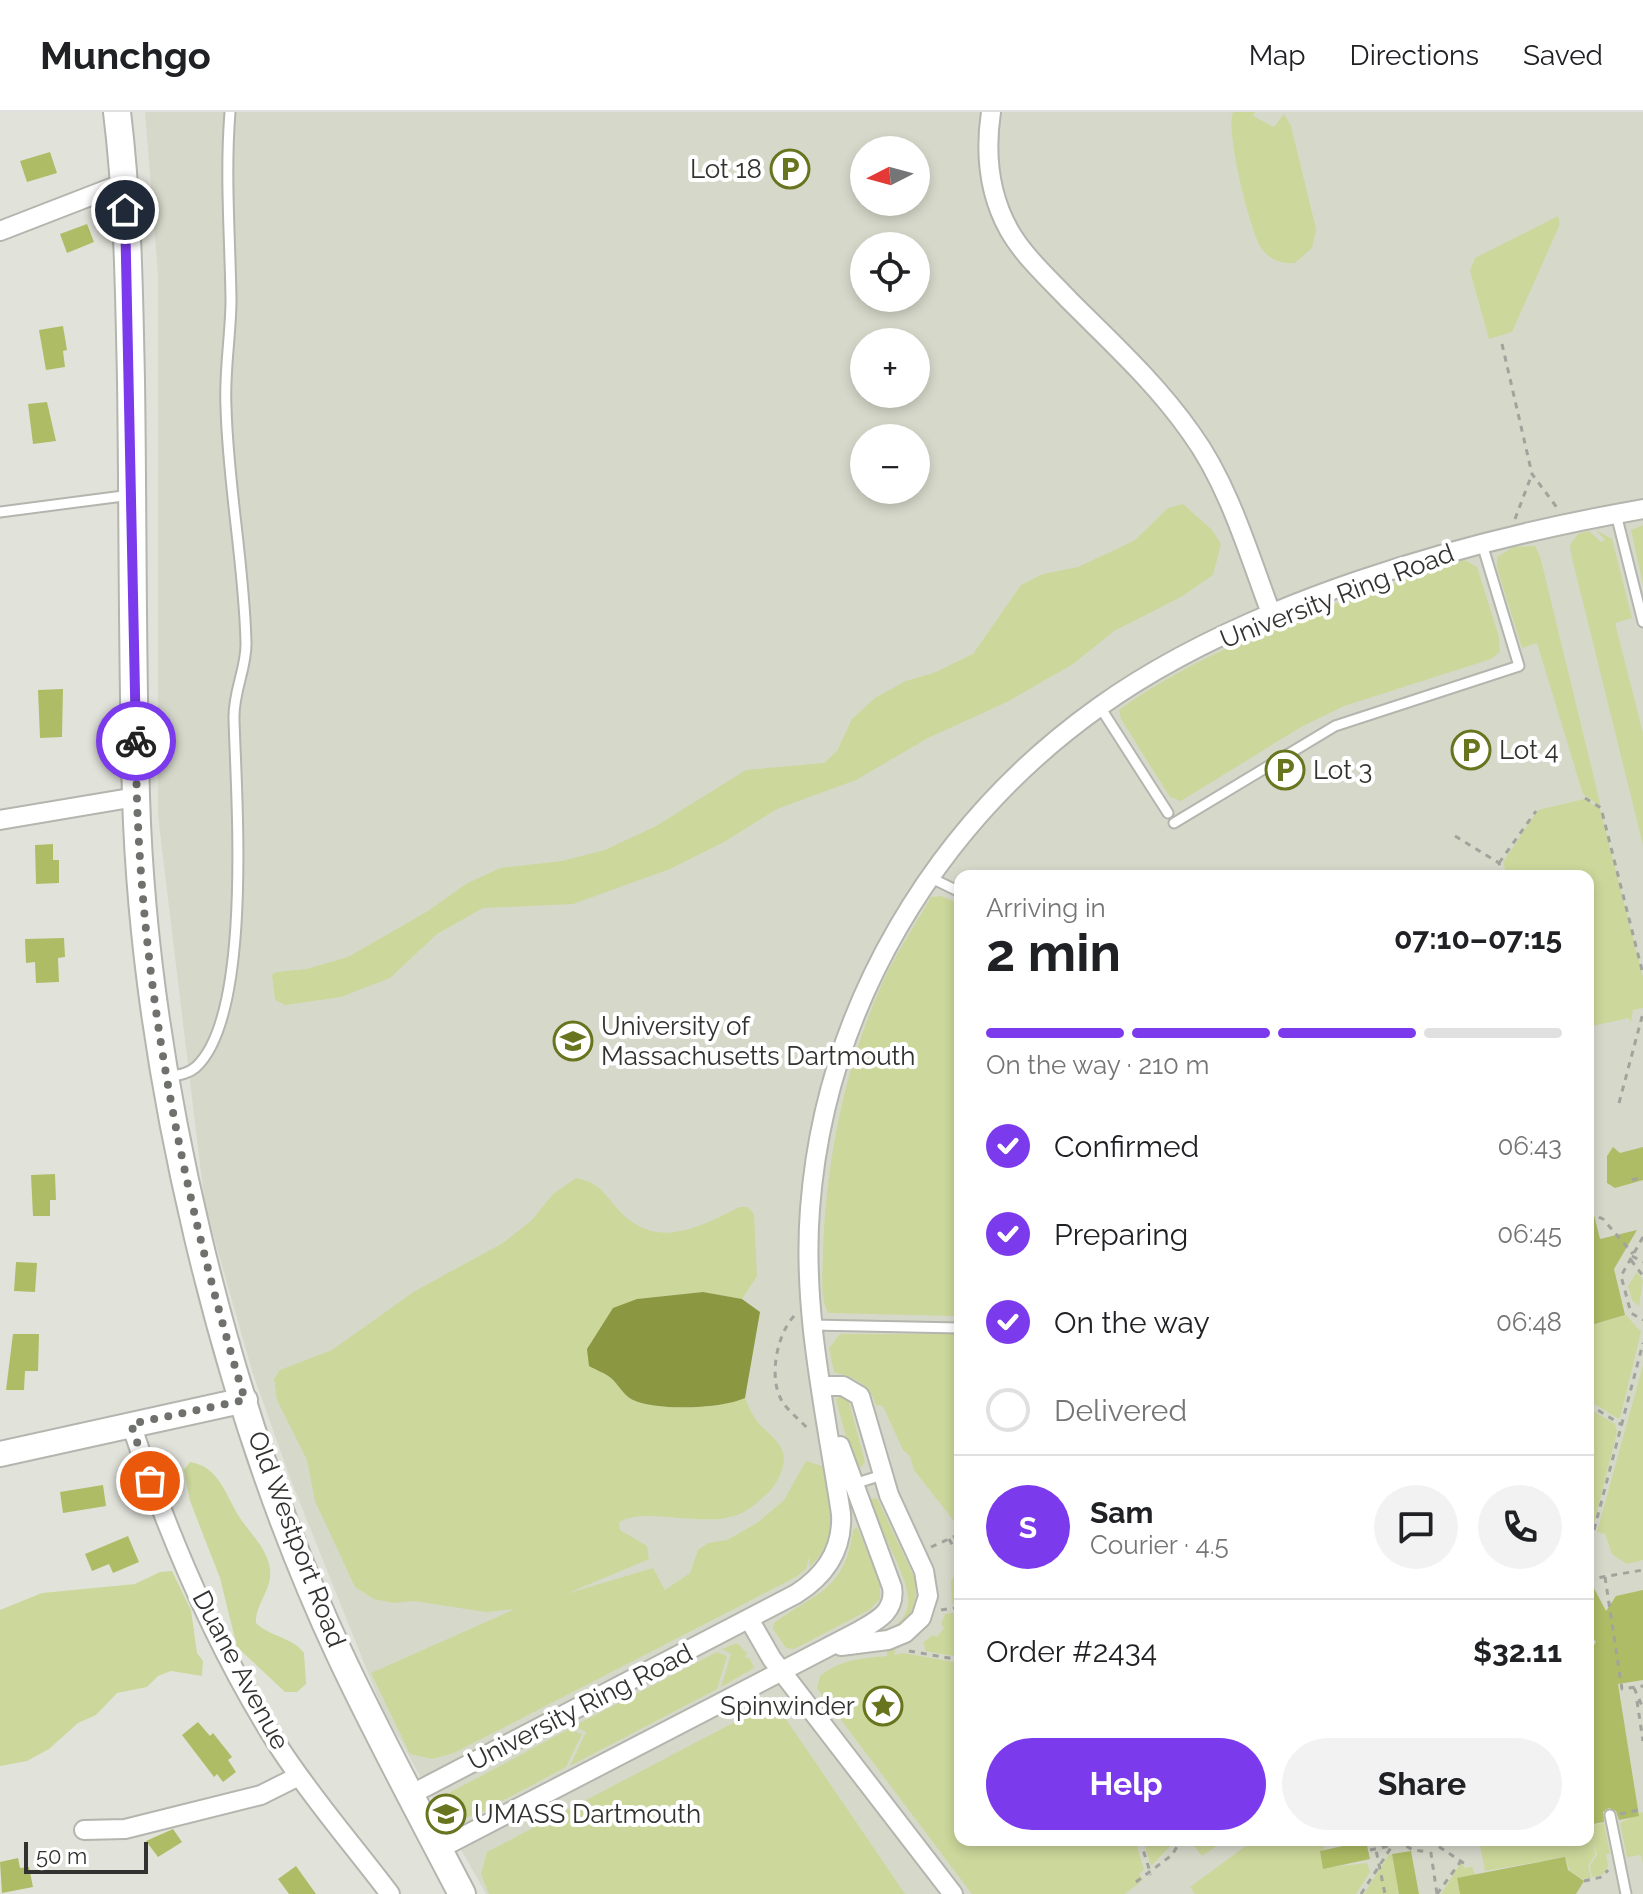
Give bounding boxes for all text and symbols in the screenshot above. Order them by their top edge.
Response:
text: Munchgo [40,33,211,78]
text: Map [1249,39,1306,72]
text: Directions [1350,39,1479,72]
text: Saved [1523,39,1603,72]
north arrow [850,136,930,216]
map controls [850,136,930,504]
parking icon: Lot 18 [769,148,811,190]
place label: Lot 18 [690,154,762,184]
pin [91,176,159,244]
icon: home [103,188,147,232]
button: locate [850,232,930,312]
button: + [850,328,930,408]
button: − [850,424,930,504]
street label: University Ring Road [1216,538,1458,654]
courier [96,701,176,781]
icon: bike [114,719,158,763]
parking icon: Lot 4 [1450,729,1492,771]
place label: Lot 4 [1499,735,1559,765]
parking icon: Lot 3 [1264,749,1306,791]
place label: Lot 3 [1313,755,1372,785]
text: Arriving in [986,893,1106,923]
text: 07:10–07:15 [1394,921,1562,956]
text: 2 min [986,922,1121,983]
place label: University of Massachusetts Dartmouth [601,1011,916,1071]
school or university icon: University of Massachusetts Dartmouth [552,1020,594,1062]
text: On the way · 210 m [986,1050,1210,1080]
icon: check [986,1124,1030,1168]
text: Confirmed [1054,1129,1199,1164]
text: 06:43 [1497,1131,1562,1161]
icon: check [986,1212,1030,1256]
text: Preparing [1054,1217,1188,1252]
text: 06:45 [1497,1219,1562,1249]
icon: check [986,1300,1030,1344]
text: On the way [1054,1305,1210,1340]
text: 06:48 [1496,1307,1562,1337]
text: Delivered [1054,1393,1187,1428]
street label: Old Westport Road [242,1427,352,1651]
pin [116,1447,184,1515]
icon: bag [128,1459,172,1503]
button: chat [1374,1485,1458,1569]
button: phone [1478,1485,1562,1569]
text: Sam [1090,1495,1153,1530]
text: S [1019,1510,1037,1545]
text: Courier · 4.5 [1090,1530,1229,1560]
street label: Duane Avenue [187,1585,295,1755]
text: Order #2434 [986,1634,1157,1669]
text: $32.11 [1473,1634,1562,1669]
street label: University Ring Road [463,1637,697,1777]
place icon: Spinwinder [862,1685,904,1727]
place label: Spinwinder [720,1691,855,1721]
button: Help [986,1738,1266,1830]
button: Share [1282,1738,1562,1830]
school or university icon: UMASS Dartmouth [425,1793,467,1835]
place label: UMASS Dartmouth [474,1799,701,1829]
scale bar [24,1838,148,1874]
text: 50 m [36,1843,87,1869]

